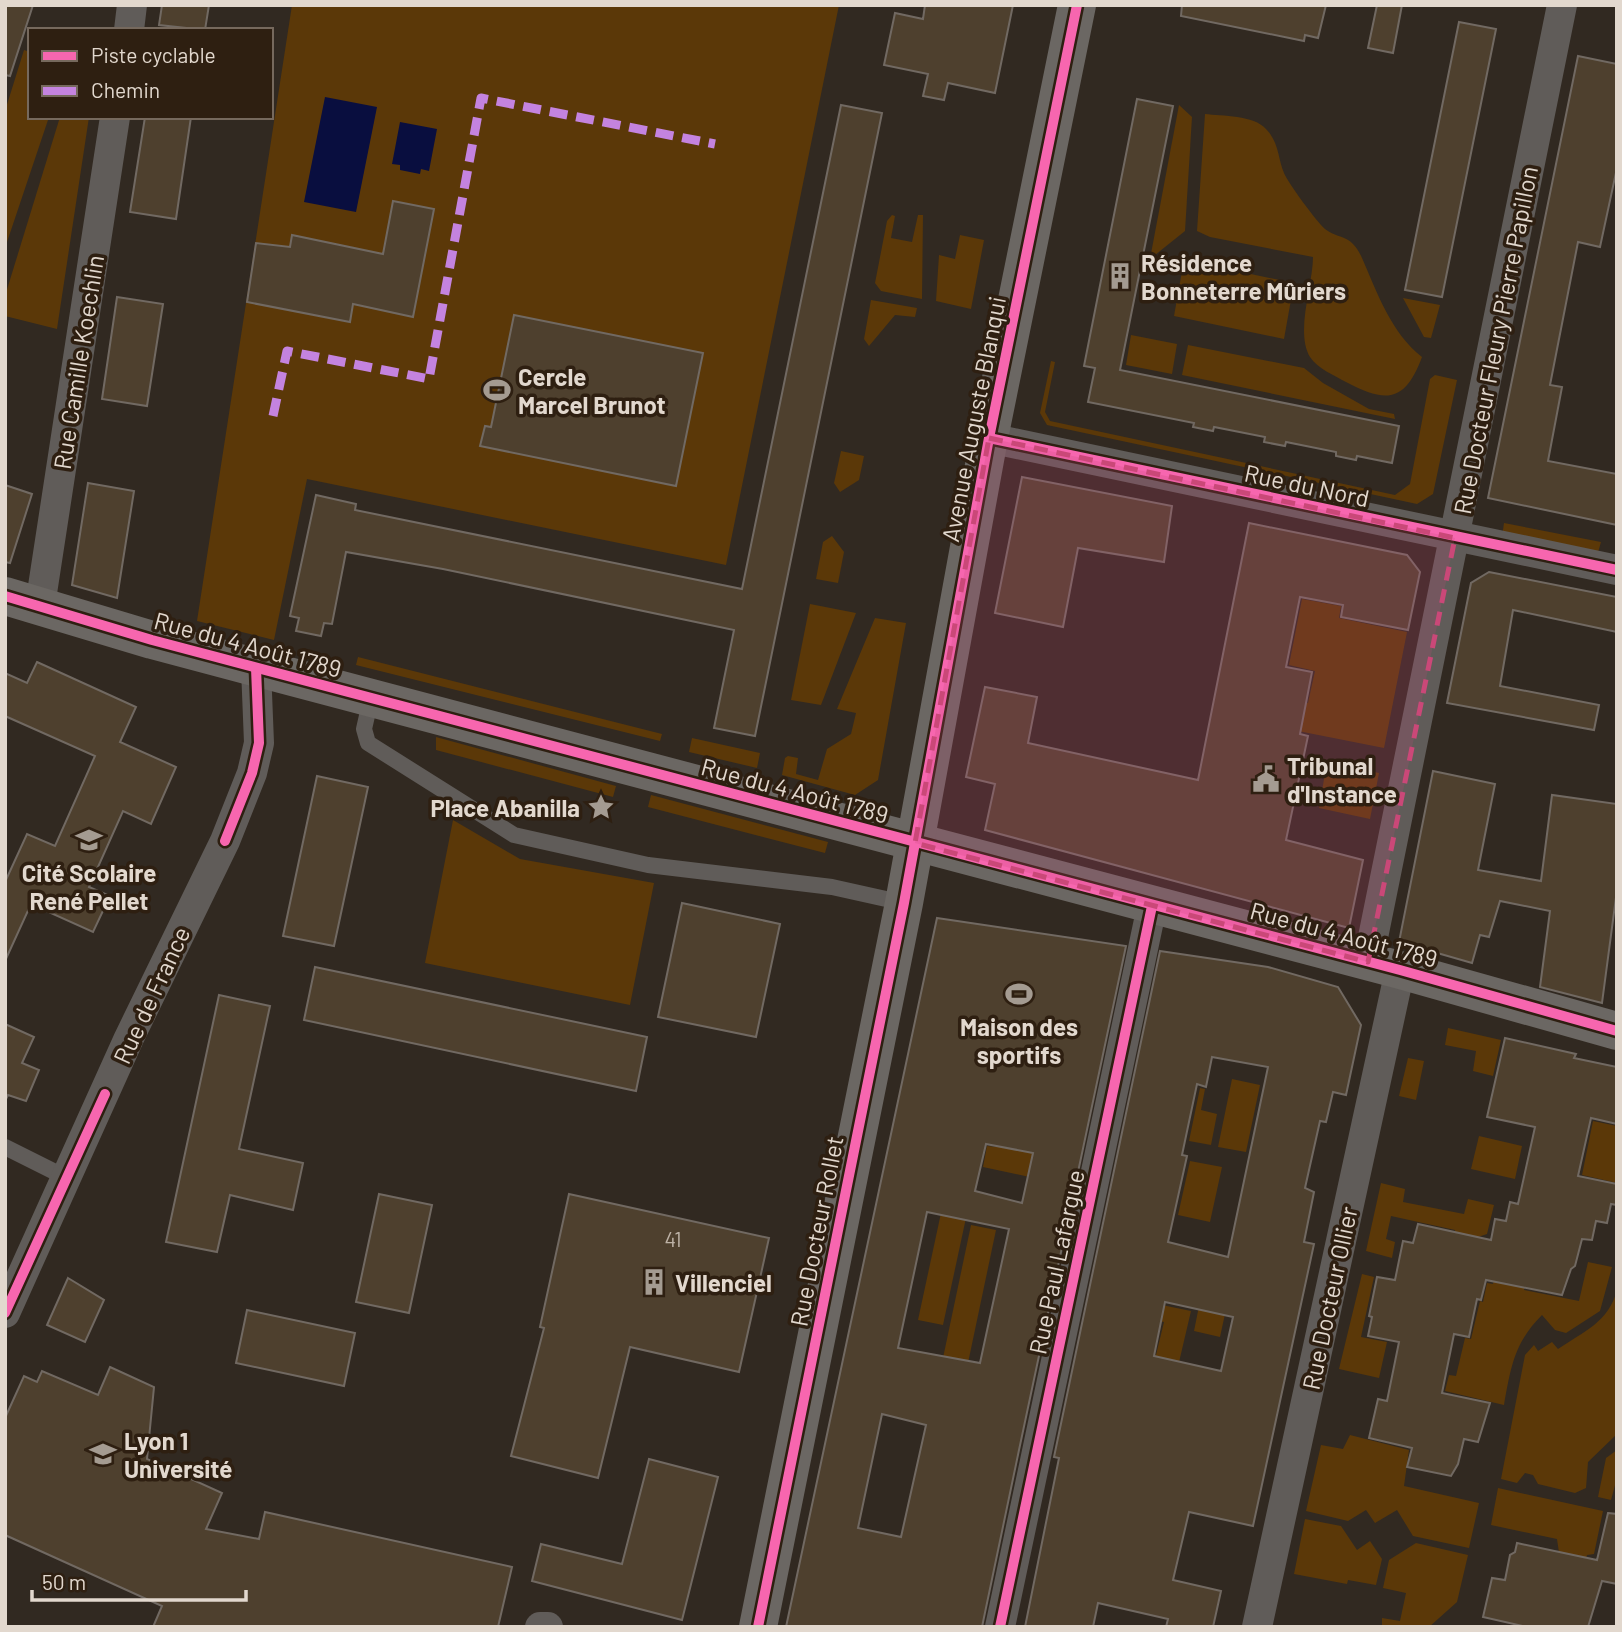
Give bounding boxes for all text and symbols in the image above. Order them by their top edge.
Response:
legend [28,28,273,119]
text: Piste cyclable [91,42,216,67]
text: Chemin [91,77,160,102]
street label: Rue Docteur Fleury Pierre Papillon [1447,163,1543,517]
place label: Résidence Bonneterre Mûriers [1141,248,1346,305]
street label: Rue Camille Koechlin [47,253,109,471]
building icon: Résidence Bonneterre Mûriers [1105,261,1135,291]
street label: Avenue Auguste Blanqui [935,294,1011,544]
place label: Cercle Marcel Brunot [518,362,666,419]
sports icon: Cercle Marcel Brunot [482,375,512,405]
street label: Rue du Nord [1242,458,1372,512]
street label: Rue du 4 Août 1789 [151,605,345,683]
street label: Rue du 4 Août 1789 [698,751,892,829]
place label: Tribunal d'Instance [1287,751,1397,808]
public building icon: Tribunal d'Instance [1251,764,1281,794]
place icon: Place Abanilla [586,792,616,822]
place label: Place Abanilla [431,793,580,822]
school or university icon: Cité Scolaire René Pellet [74,825,104,855]
place label: Cité Scolaire René Pellet [22,858,156,915]
street label: Rue du 4 Août 1789 [1247,895,1441,973]
street label: Rue de France [107,922,195,1068]
sports icon: Maison des sportifs [1004,979,1034,1009]
place label: Maison des sportifs [960,1012,1078,1069]
street label: Rue Docteur Rollet [783,1133,849,1329]
street label: Rue Paul Lafargue [1022,1167,1090,1357]
street label: Rue Docteur Ollier [1295,1203,1363,1392]
house number: 41 [665,1226,682,1251]
building icon: Villenciel [639,1267,669,1297]
place label: Villenciel [675,1268,772,1297]
place label: Lyon 1 Université [124,1426,232,1483]
school or university icon: Lyon 1 Université [88,1439,118,1469]
scale bar [32,1558,245,1602]
text: 50 m [42,1569,86,1594]

